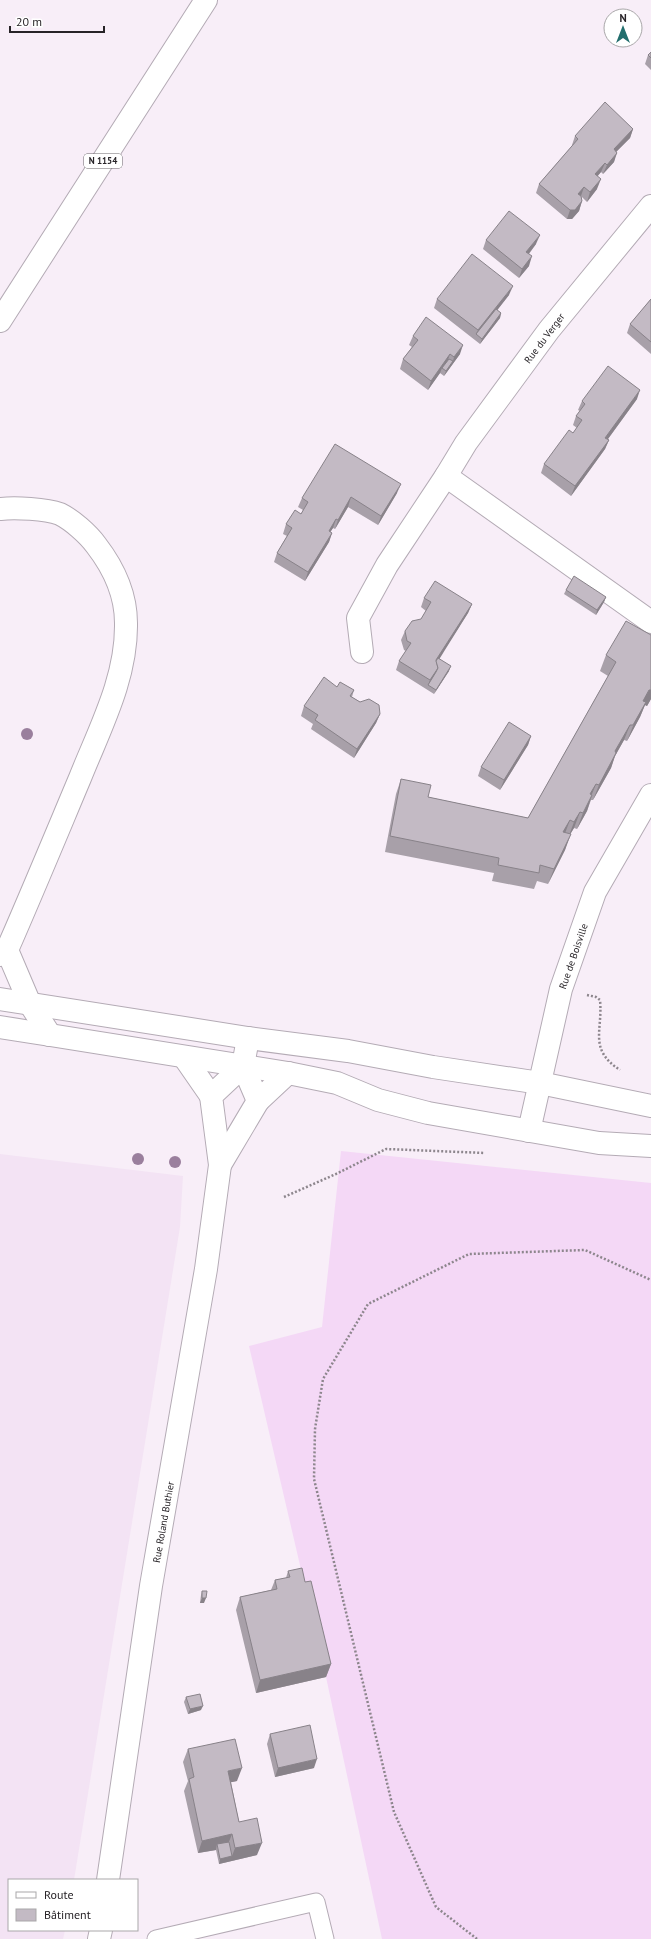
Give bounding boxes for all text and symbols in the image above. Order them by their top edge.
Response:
scale bar [10,8,104,34]
north arrow [603,8,643,48]
text: N [619,11,627,25]
text: 20 m [16,14,42,29]
road number: N 1154 [84,154,122,168]
street label: Rue du Verger [521,310,568,366]
street label: Rue de Boisville [556,922,591,991]
street label: Rue Roland Buthier [150,1480,177,1564]
legend [8,1879,138,1931]
text: Route [44,1887,74,1902]
text: Bâtiment [44,1907,91,1922]

